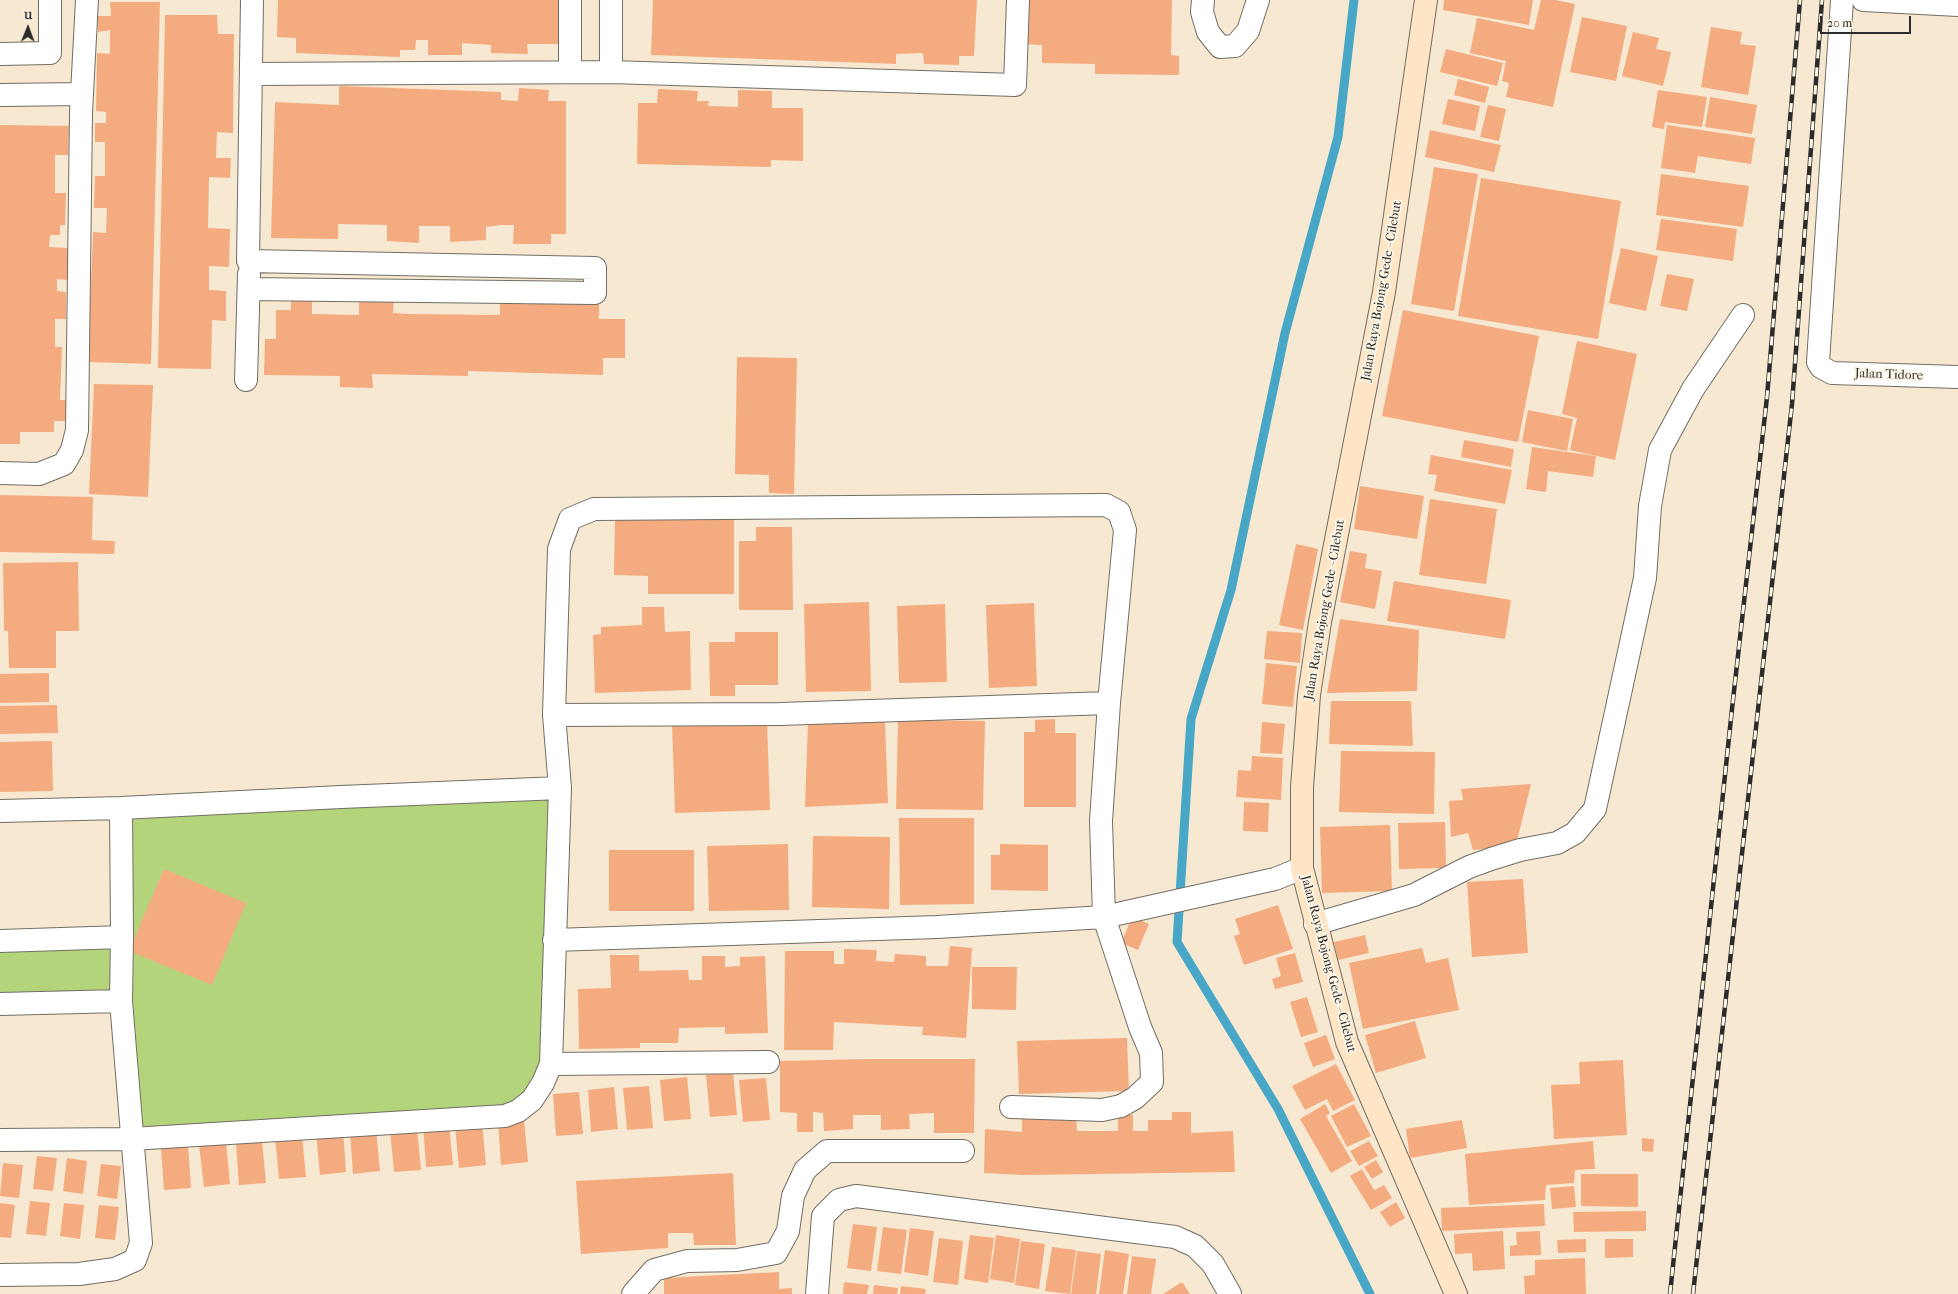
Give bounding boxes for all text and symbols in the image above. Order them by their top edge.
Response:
north arrow [8,8,48,48]
scale bar [1822,8,1913,34]
text: U [24,9,33,22]
text: 20 m [1827,16,1852,30]
street label: Jalan Raya Bojong Gede - Cilebut [1358,200,1406,382]
street label: Jalan Tidore [1855,366,1923,384]
street label: Jalan Raya Bojong Gede - Cilebut [1301,519,1349,701]
street label: Jalan Raya Bojong Gede - Cilebut [1297,874,1359,1054]

